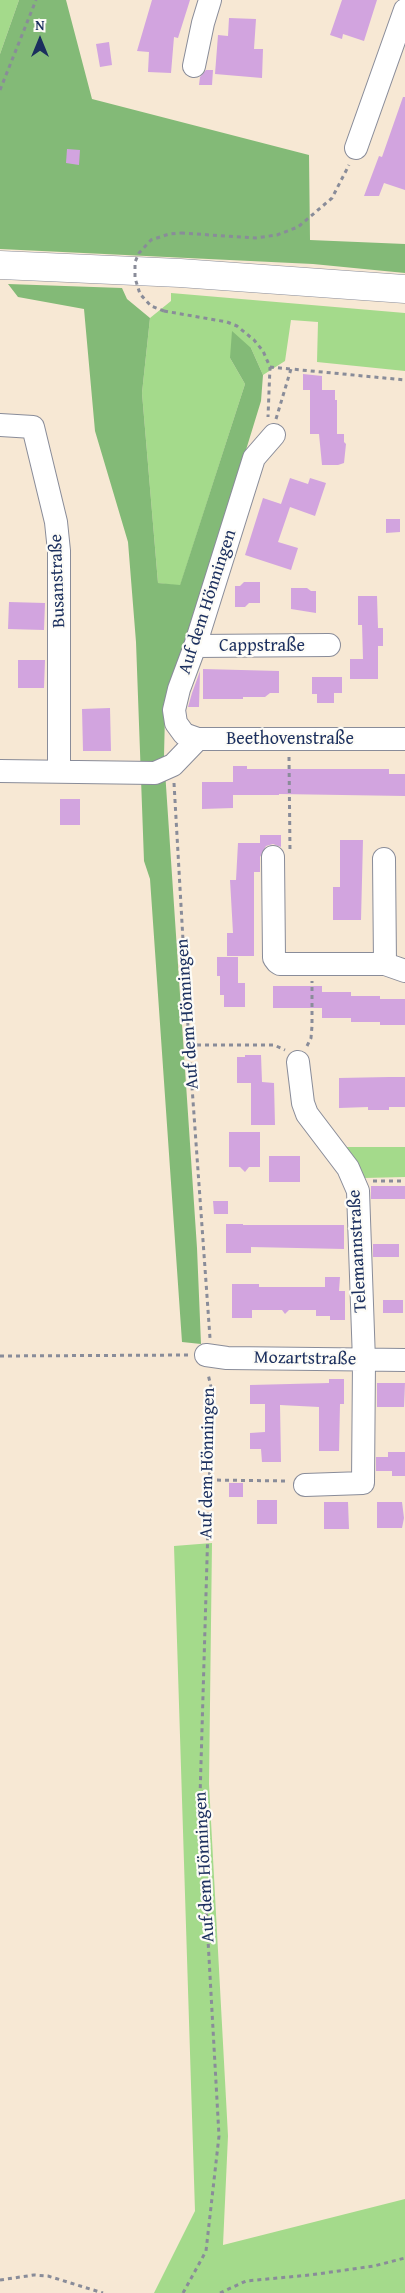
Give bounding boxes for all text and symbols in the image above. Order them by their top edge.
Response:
north arrow [15,15,65,65]
text: N [35,15,45,35]
street label: Auf dem Hönningen [174,527,242,677]
street label: Busanstraße [46,534,70,628]
street label: Cappstraße [219,635,305,657]
street label: Beethovenstraße [226,728,354,750]
street label: Auf dem Hönningen [172,938,204,1090]
street label: Telemannstraße [344,1189,372,1313]
street label: Mozartstraße [254,1347,356,1371]
street label: Auf dem Hönningen [196,1387,220,1539]
street label: Auf dem Hönningen [190,1791,220,1943]

